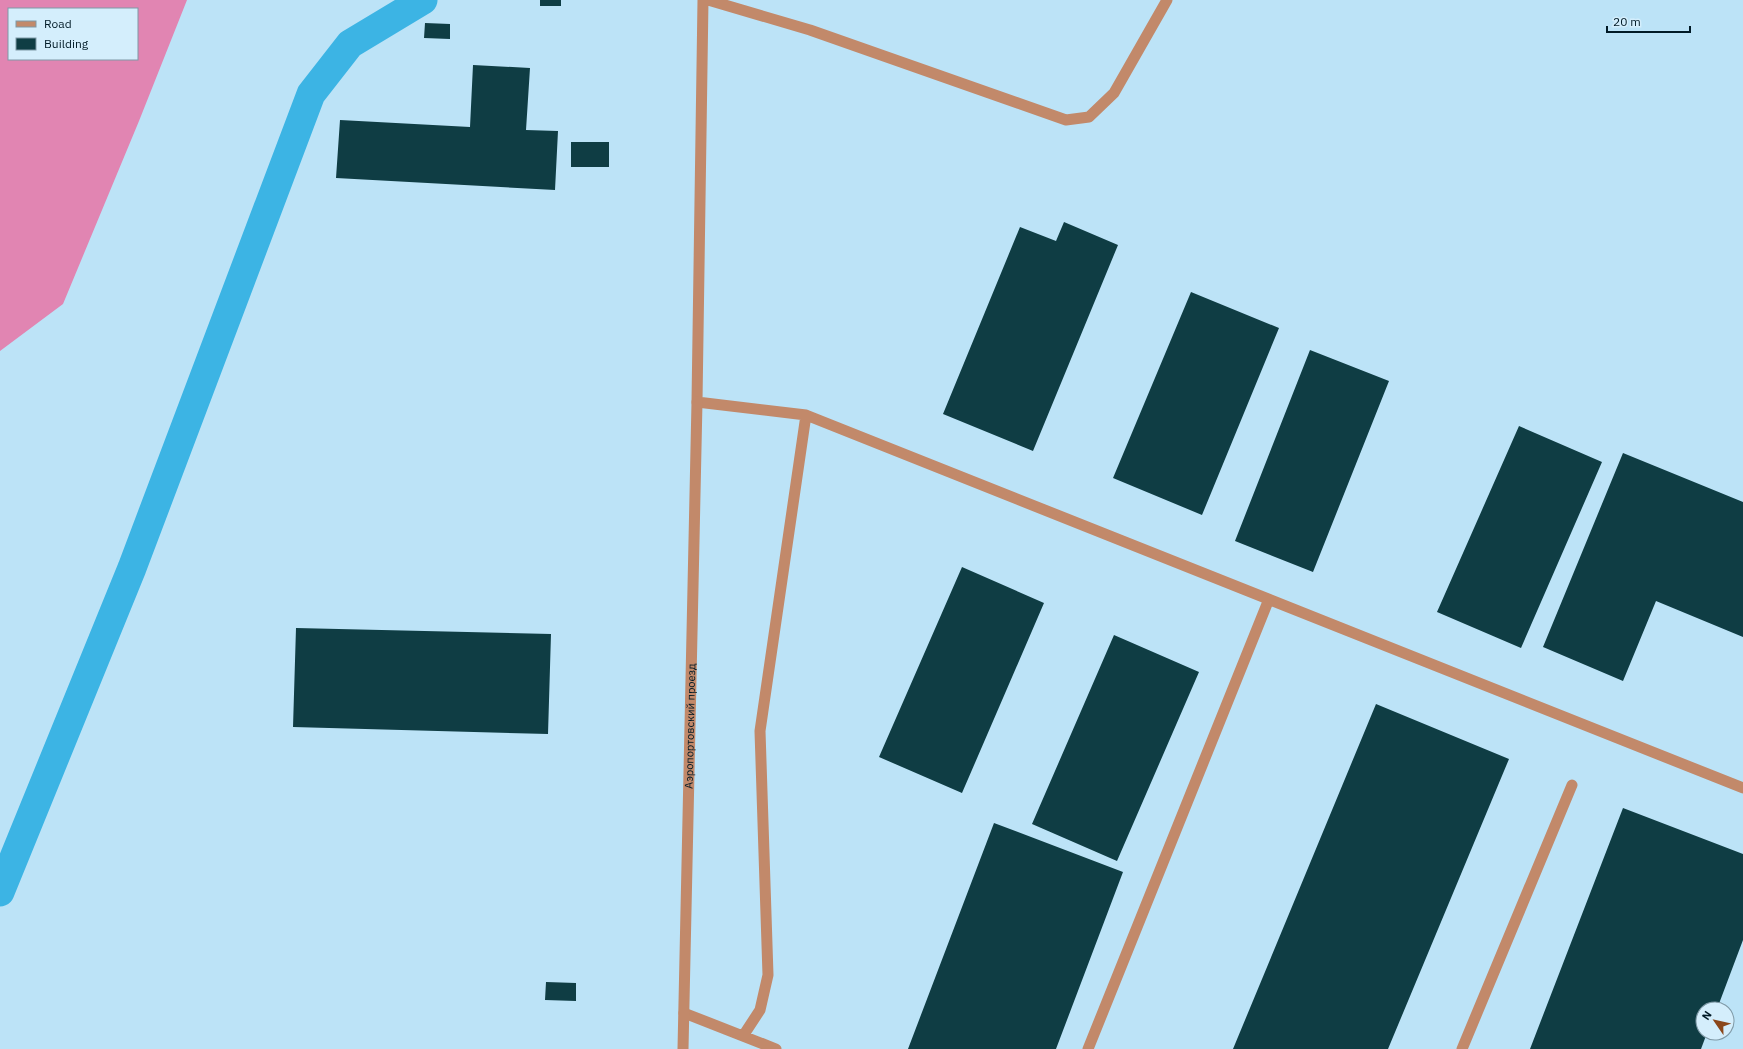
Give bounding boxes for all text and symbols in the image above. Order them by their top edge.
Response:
legend [8,8,138,60]
scale bar [1607,8,1690,34]
text: 20 m [1613,14,1641,29]
text: Road [44,16,72,31]
text: Building [44,36,89,51]
street label: Аэропортовский проезд [682,663,698,789]
north arrow [1695,1001,1735,1041]
text: N [1699,1008,1715,1023]

